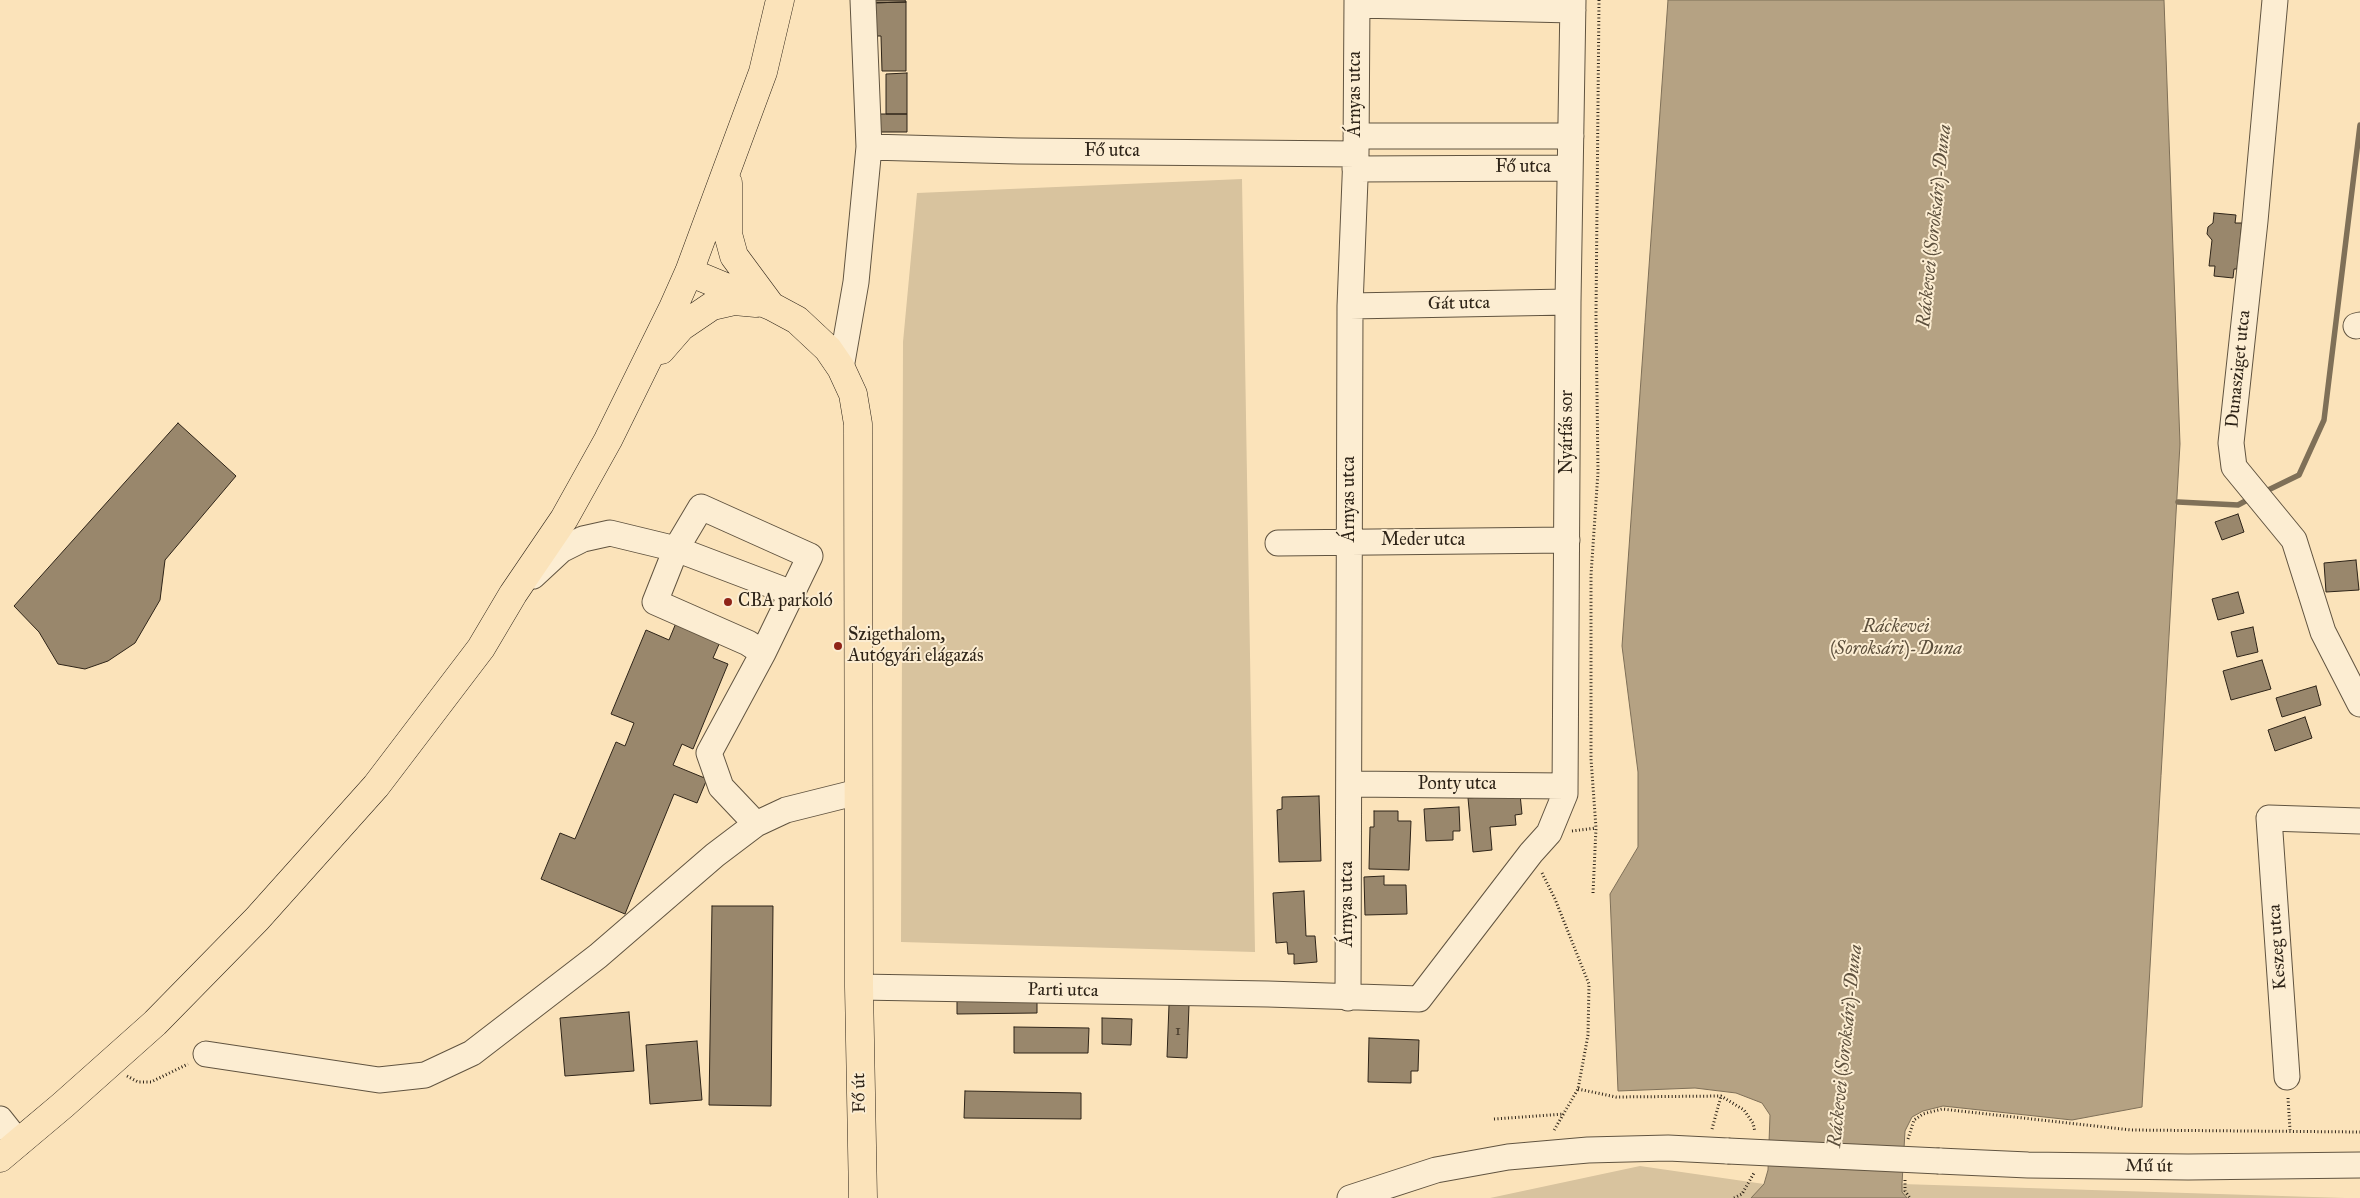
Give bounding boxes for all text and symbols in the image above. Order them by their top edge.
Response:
street label: Árnyas utca [1345,51,1367,137]
water label: Ráckevei (Soroksári)-Duna [1913,123,1957,329]
street label: Fő utca [1084,141,1140,163]
street label: Fő utca [1495,157,1551,179]
street label: Gát utca [1428,293,1490,315]
street label: Dunasziget utca [2222,309,2256,429]
street label: Nyárfás sor [1557,390,1579,474]
street label: Árnyas utca [1339,456,1361,542]
street label: Meder utca [1381,530,1465,552]
place label: CBA parkoló [738,591,833,613]
marker: CBA parkoló [722,596,734,608]
water label: Ráckevei (Soroksári)-Duna [1830,616,1962,660]
place label: Szigethalom, Autógyári elágazás [848,625,983,668]
marker: Szigethalom, Autógyári elágazás [832,640,844,652]
street label: Ponty utca [1418,774,1496,796]
street label: Árnyas utca [1337,861,1359,947]
street label: Keszeg utca [2264,903,2292,991]
water label: Ráckevei (Soroksári)-Duna [1824,943,1868,1149]
street label: Parti utca [1027,980,1099,1002]
house number: 1 [1175,1022,1181,1040]
street label: Fő út [849,1073,871,1113]
street label: Mű út [2125,1156,2173,1178]

